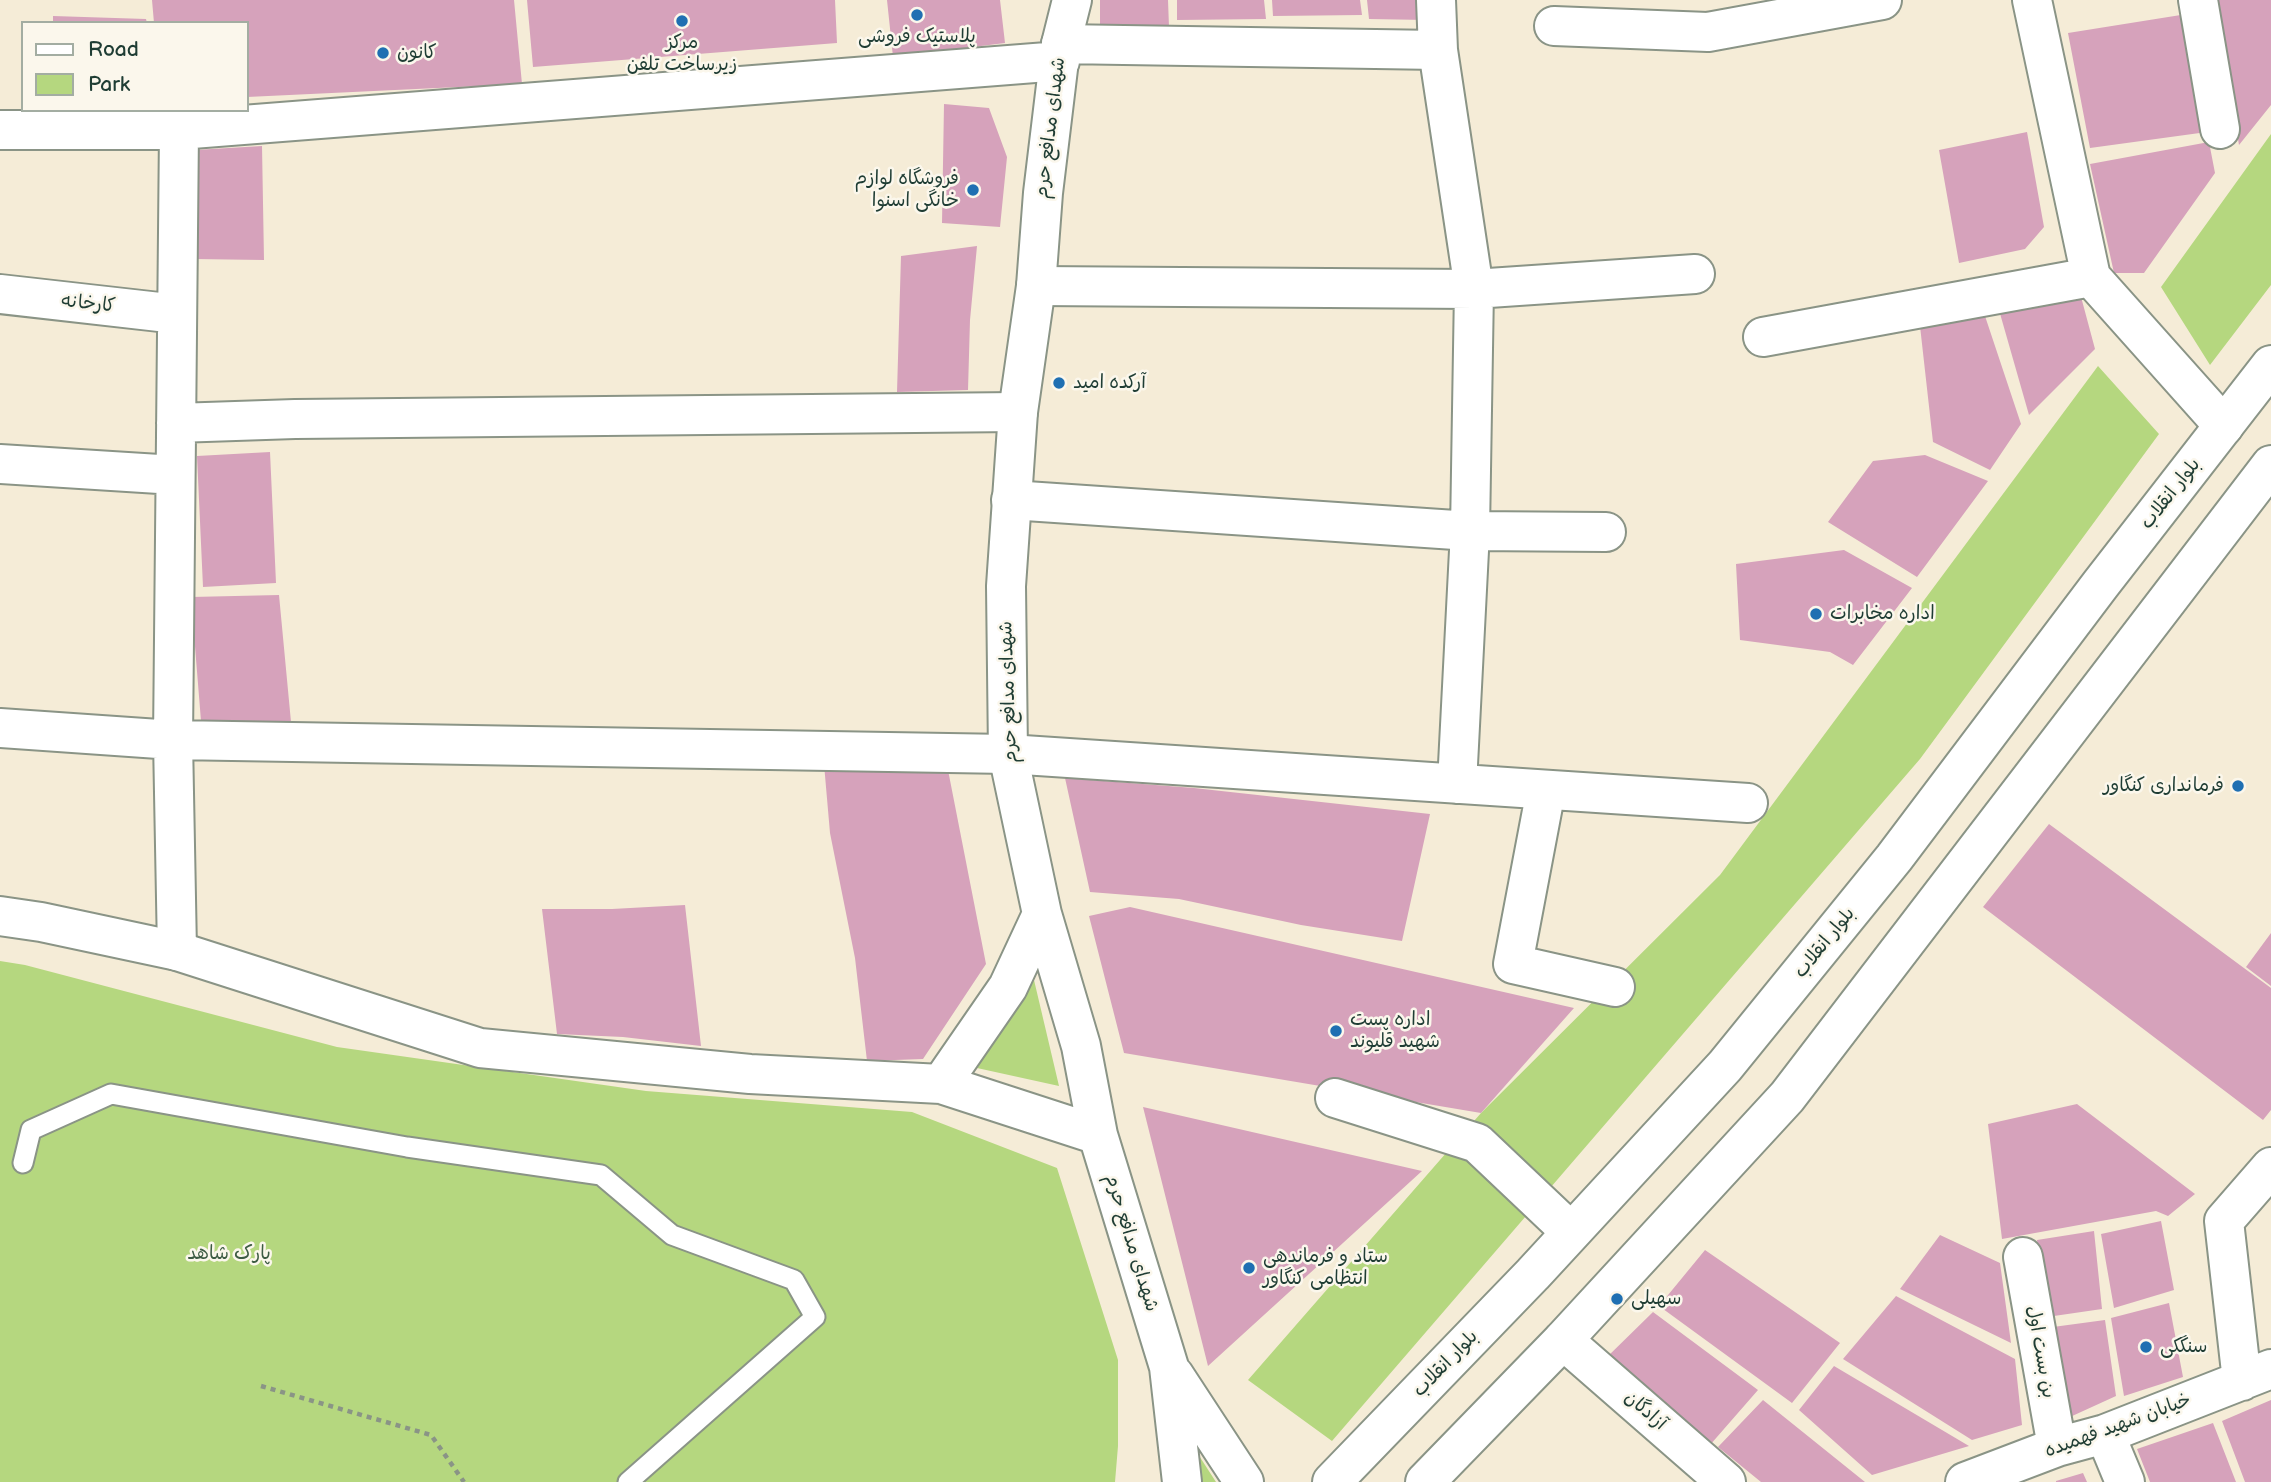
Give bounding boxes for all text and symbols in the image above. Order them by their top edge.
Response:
marker: پلاستیک فروشی [909,7,925,23]
marker: مرکز زیرساخت تلفن [674,13,690,29]
legend [21,21,248,112]
place label: پلاستیک فروشی [858,26,976,48]
place label: مرکز زیرساخت تلفن [627,32,737,76]
text: Road [88,37,139,62]
place label: کانون [397,42,437,64]
marker: کانون [375,45,391,61]
street label: شهدای مدافع حرم [1031,56,1071,200]
text: Park [88,72,130,97]
place label: فروشگاه لوازم خانگی اسنوا [855,168,959,212]
marker: فروشگاه لوازم خانگی اسنوا [965,182,981,198]
street label: کارخانه [60,290,116,318]
place label: آرکده امید [1073,372,1146,394]
marker: آرکده امید [1051,375,1067,391]
street label: بلوار انقلاب [2136,454,2206,534]
place label: اداره مخابرات [1830,603,1935,625]
marker: اداره مخابرات [1808,606,1824,622]
street label: شهدای مدافع حرم [995,620,1023,764]
place label: فرمانداری کنگاور [2103,775,2224,797]
marker: فرمانداری کنگاور [2230,778,2246,794]
street label: بلوار انقلاب [1790,903,1860,983]
place label: اداره پست شهید قلیوند [1350,1009,1440,1053]
marker: اداره پست شهید قلیوند [1328,1023,1344,1039]
street label: شهدای مدافع حرم [1099,1172,1163,1314]
park label: پارک شاهد [187,1243,271,1265]
place label: ستاد و فرماندهی انتظامی کنگاور [1263,1246,1388,1290]
marker: ستاد و فرماندهی انتظامی کنگاور [1241,1260,1257,1276]
place label: سهیلی [1631,1288,1682,1310]
marker: سهیلی [1609,1291,1625,1307]
street label: بن بست اول [2021,1304,2059,1400]
street label: بلوار انقلاب [1409,1326,1483,1402]
place label: سنگکی [2160,1336,2207,1358]
marker: سنگکی [2138,1339,2154,1355]
street label: آزادگان [1619,1386,1671,1436]
street label: خیابان شهید فهمیده [2042,1389,2194,1463]

